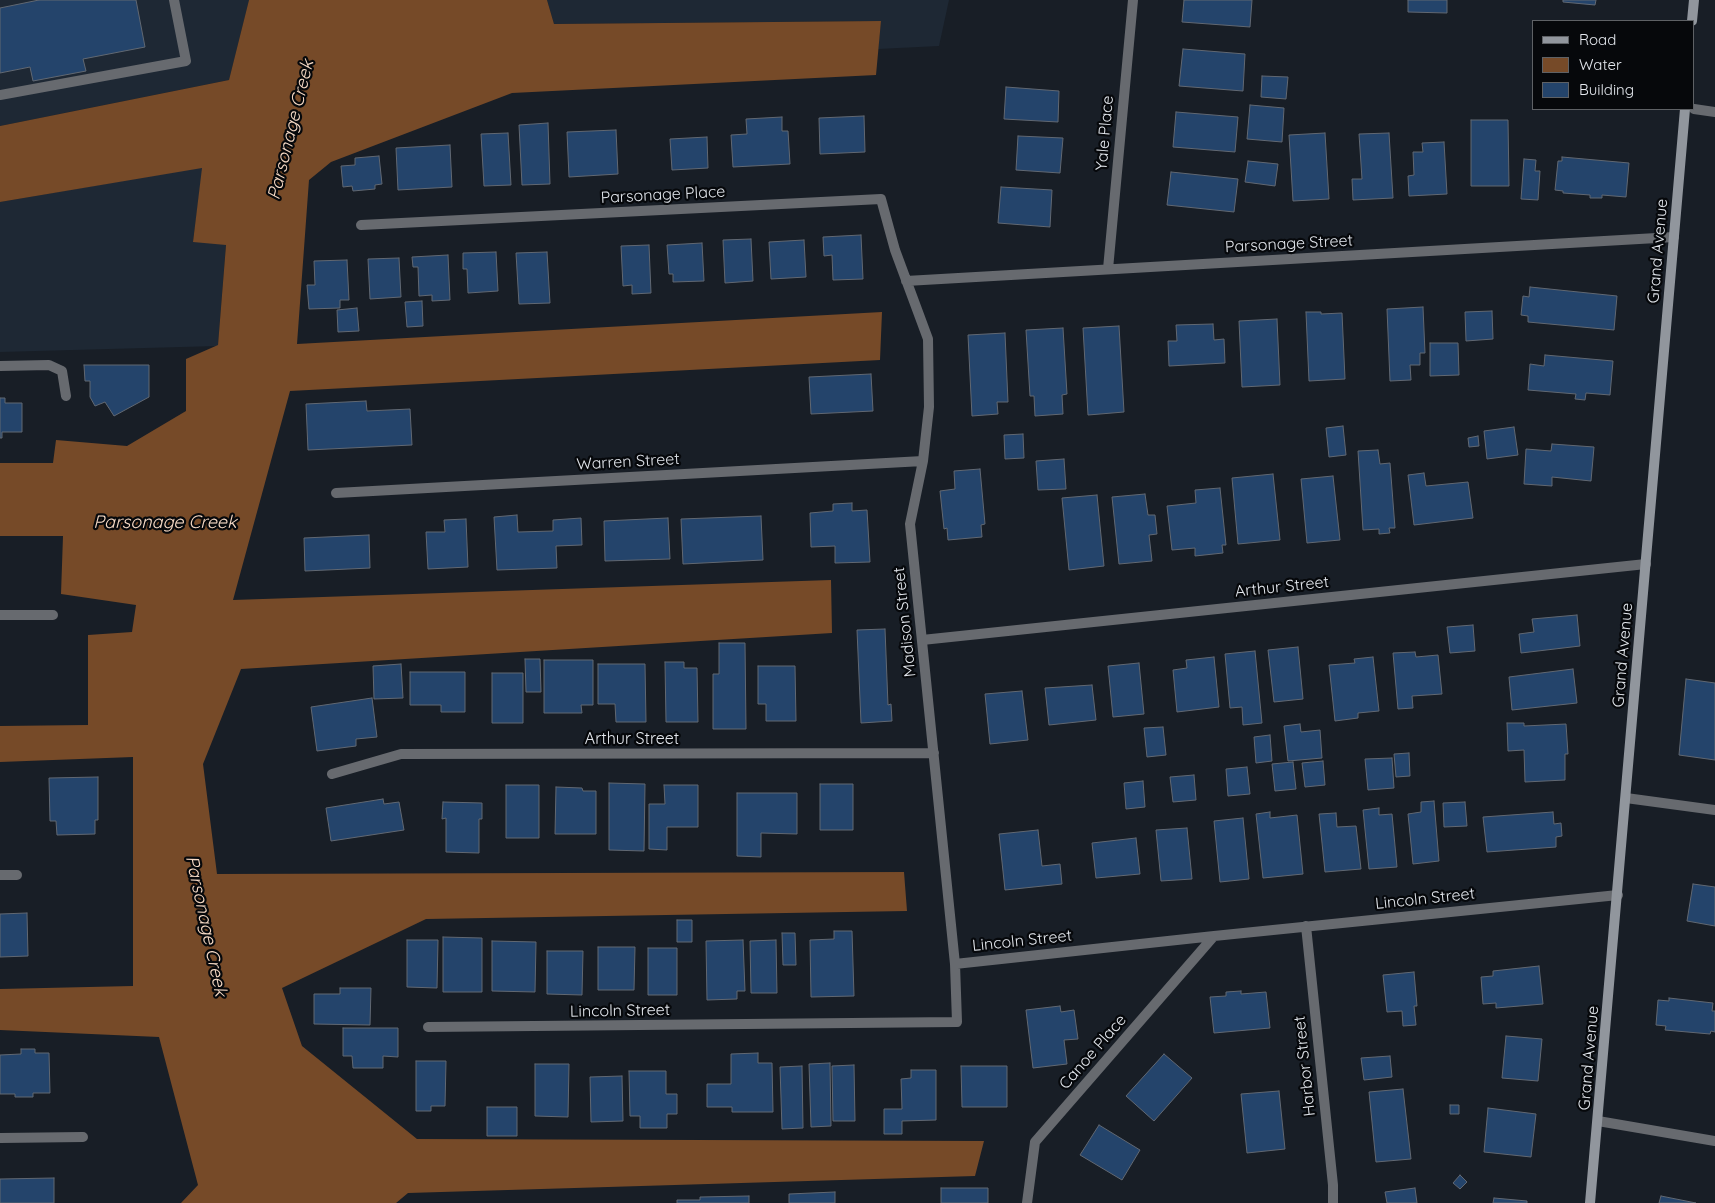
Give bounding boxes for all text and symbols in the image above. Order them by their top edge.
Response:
legend [1532,20,1695,110]
text: Road [1579,30,1616,49]
text: Water [1579,55,1622,74]
water label: Parsonage Creek [263,58,319,202]
text: Building [1579,80,1634,99]
street label: Yale Place [1092,95,1118,171]
street label: Parsonage Place [600,182,726,208]
street label: Grand Avenue [1644,198,1672,304]
street label: Parsonage Street [1224,231,1354,257]
street label: Warren Street [576,450,680,474]
water label: Parsonage Creek [93,512,237,534]
street label: Madison Street [890,566,920,678]
street label: Arthur Street [1234,573,1330,601]
street label: Grand Avenue [1609,602,1637,708]
street label: Arthur Street [585,729,679,749]
water label: Parsonage Creek [181,854,231,998]
street label: Lincoln Street [1374,884,1476,914]
street label: Lincoln Street [971,926,1073,956]
street label: Lincoln Street [570,1001,670,1021]
street label: Grand Avenue [1575,1005,1603,1111]
street label: Canoe Place [1055,1011,1131,1093]
street label: Harbor Street [1290,1015,1320,1117]

